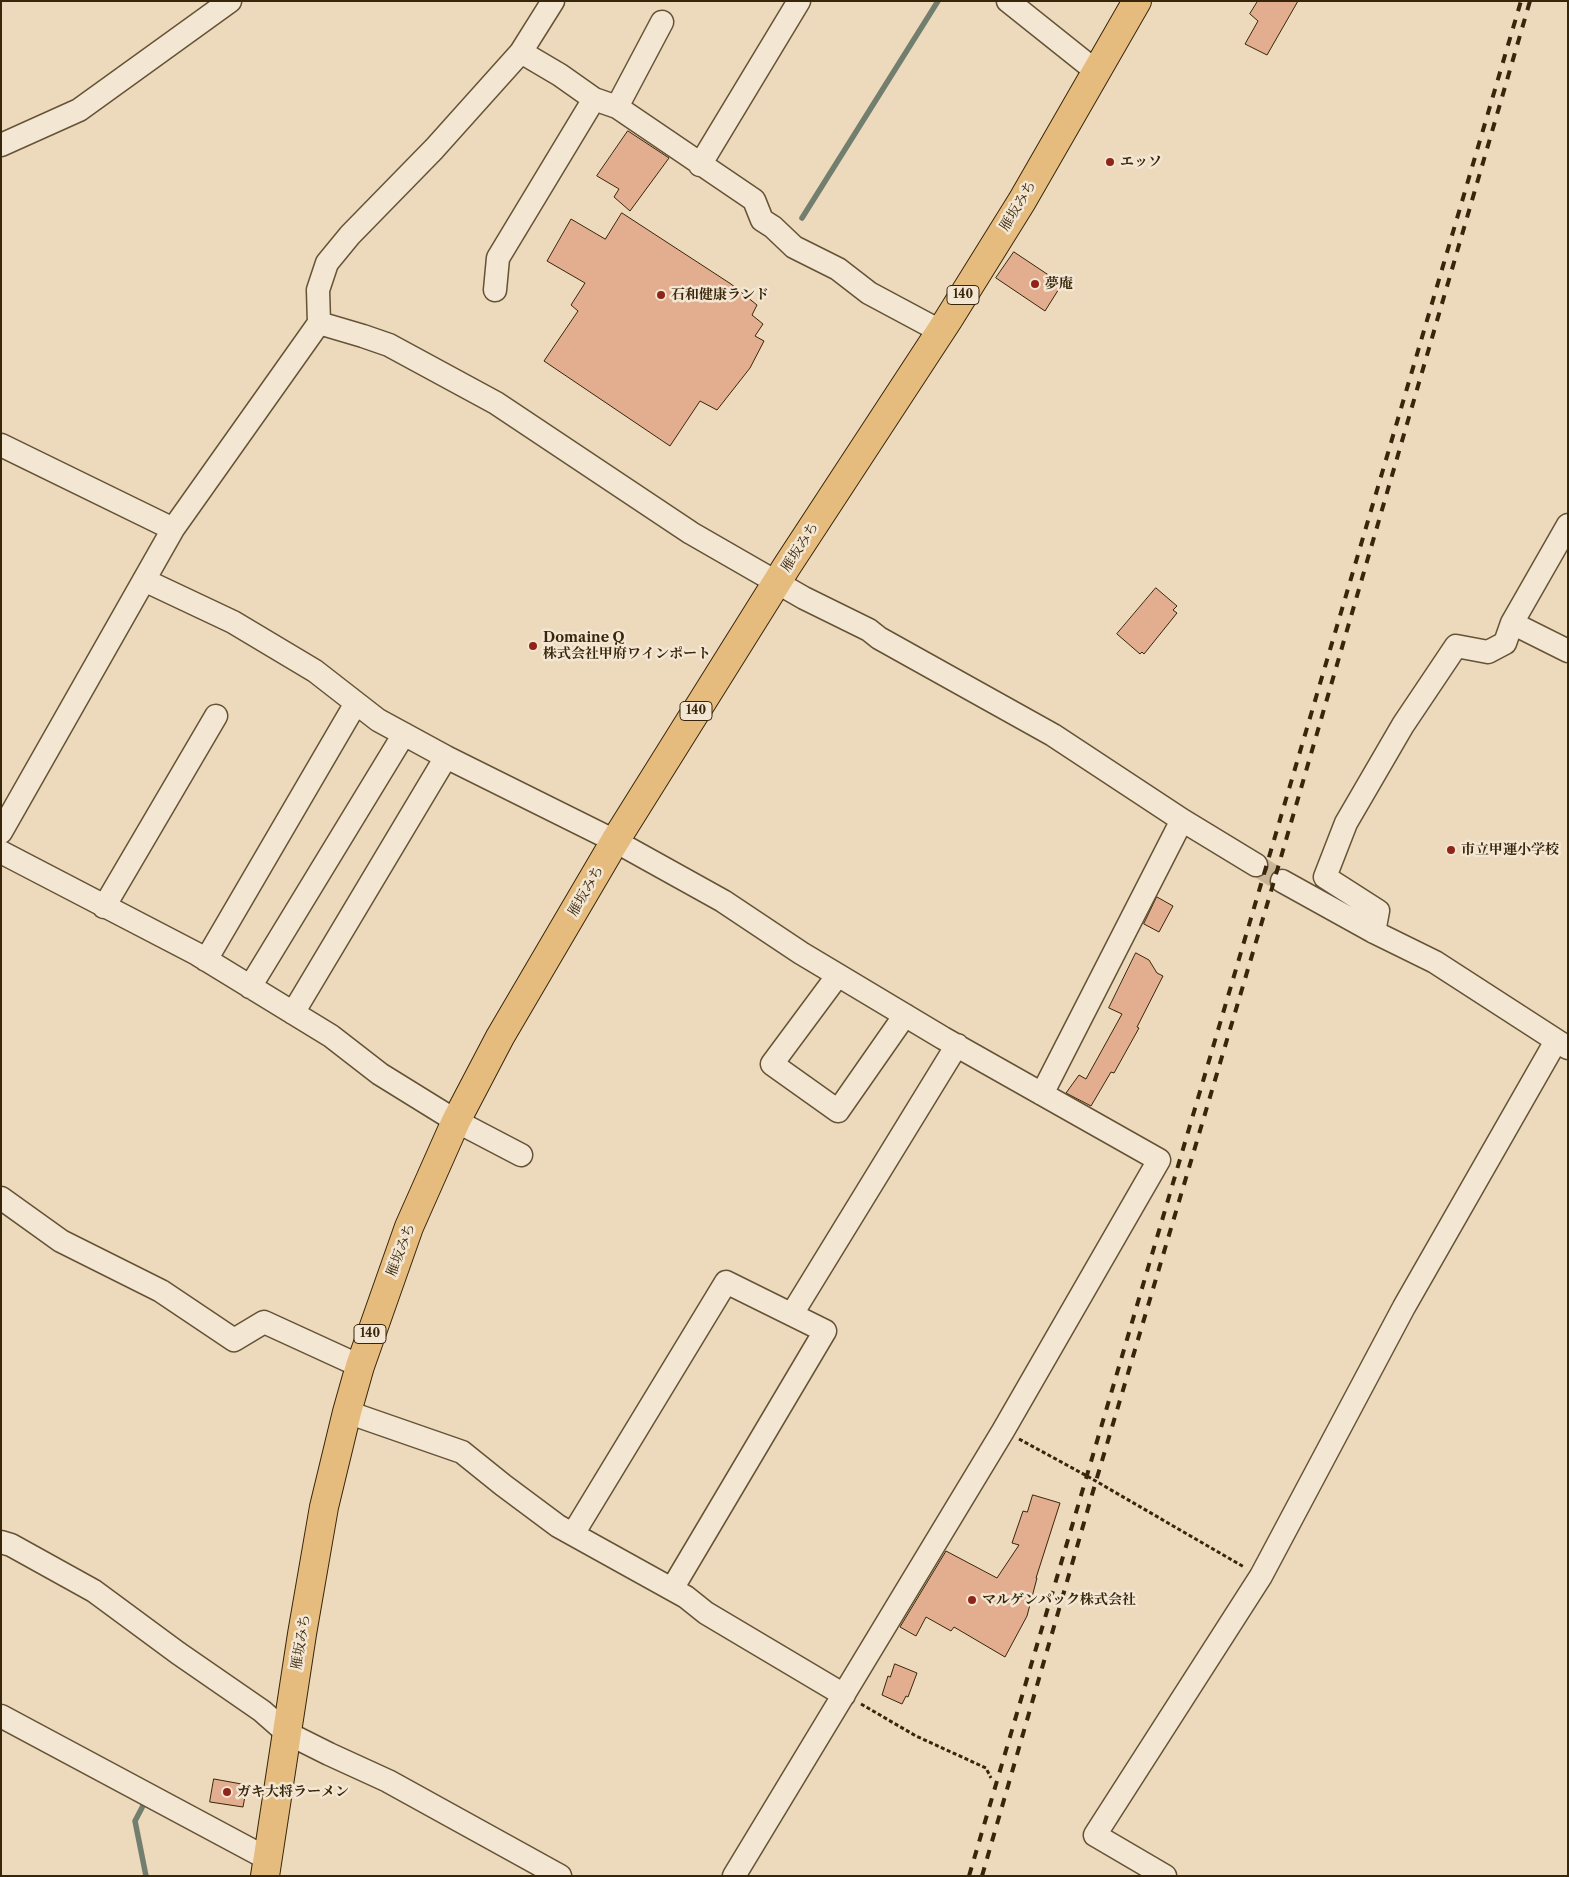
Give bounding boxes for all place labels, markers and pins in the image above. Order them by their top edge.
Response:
place label: エッソ [1120,154,1162,170]
marker: エッソ [1104,156,1116,168]
place label: 夢庵 [1045,276,1073,292]
marker: 夢庵 [1029,278,1041,290]
place label: 石和健康ランド [671,287,769,303]
marker: 石和健康ランド [655,289,667,301]
place label: Domaine Q 株式会社甲府ワインポート [543,630,711,662]
marker: Domaine Q 株式会社甲府ワインポート [527,640,539,652]
place label: 市立甲運小学校 [1461,842,1559,858]
marker: 市立甲運小学校 [1445,844,1457,856]
place label: マルゲンパック株式会社 [982,1592,1136,1608]
marker: マルゲンパック株式会社 [966,1594,978,1606]
place label: ガキ大将ラーメン [237,1784,349,1800]
marker: ガキ大将ラーメン [221,1786,233,1798]

